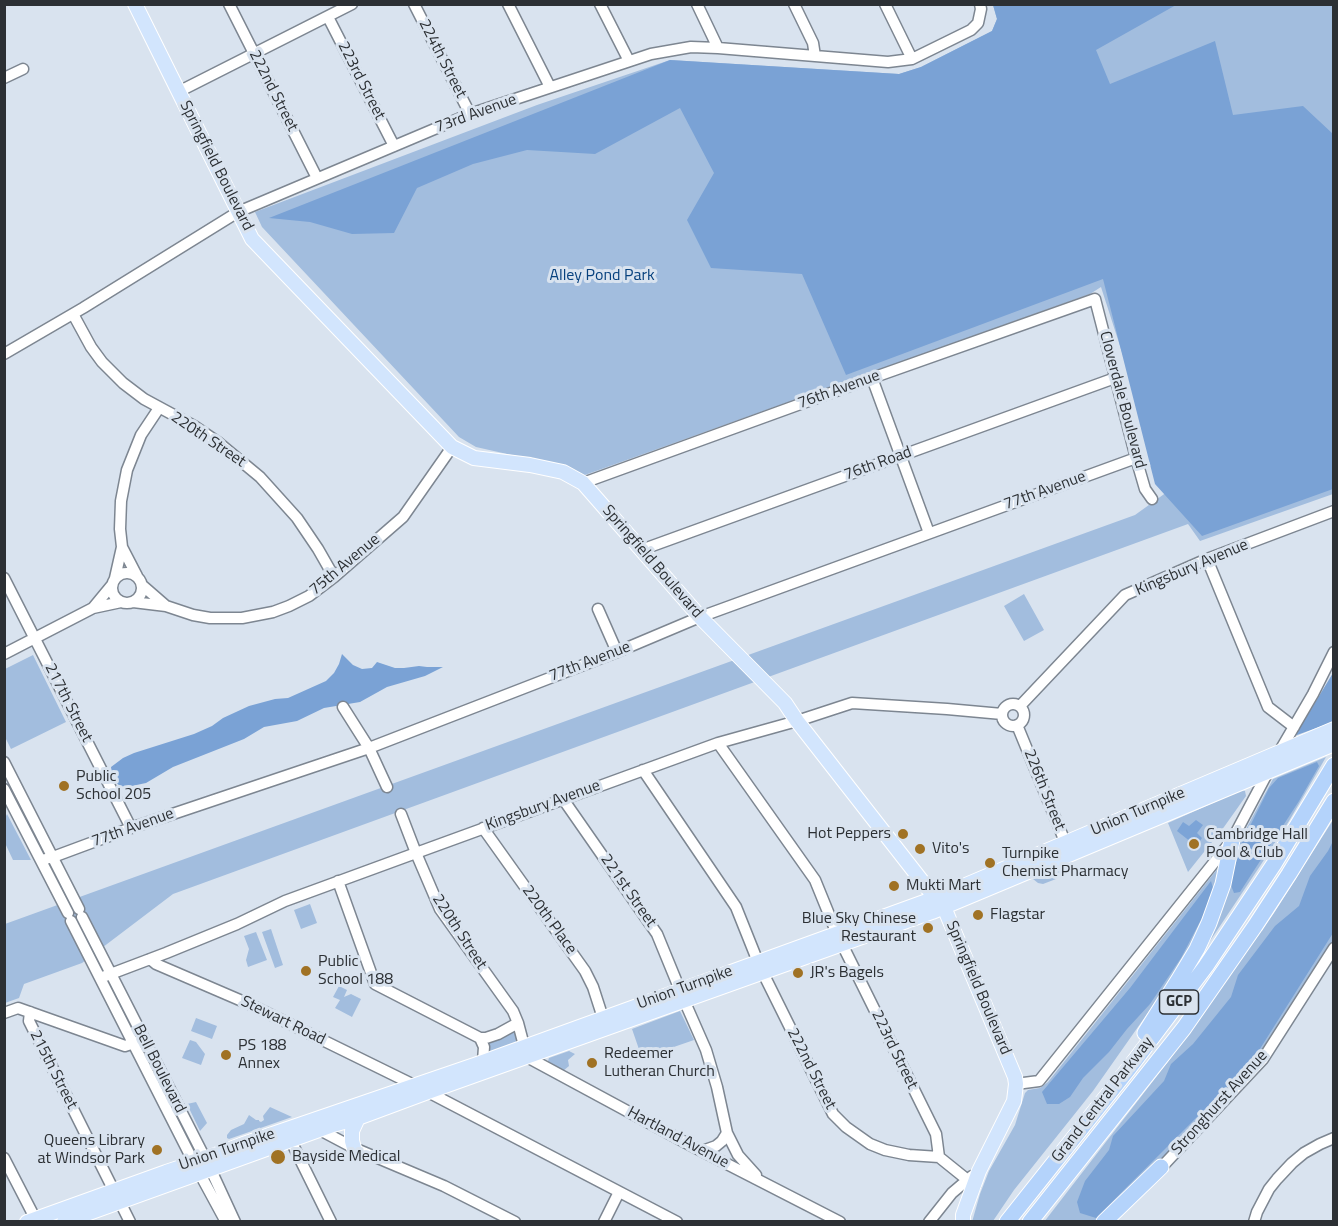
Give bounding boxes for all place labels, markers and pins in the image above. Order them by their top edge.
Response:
place label: Public School 205 [76,767,151,805]
marker: Public School 205 [57,779,71,793]
place label: Hot Peppers [807,824,891,844]
place label: Cambridge Hall Pool & Club [1206,825,1308,863]
marker: Hot Peppers [896,827,910,841]
marker: Cambridge Hall Pool & Club [1187,837,1201,851]
place label: Vito's [932,839,969,859]
marker: Vito's [913,842,927,856]
place label: Turnpike Chemist Pharmacy [1002,844,1129,882]
marker: Turnpike Chemist Pharmacy [983,856,997,870]
place label: Mukti Mart [906,876,981,896]
marker: Mukti Mart [887,879,901,893]
place label: Flagstar [990,905,1045,925]
marker: Flagstar [971,908,985,922]
place label: Blue Sky Chinese Restaurant [802,909,916,947]
marker: Blue Sky Chinese Restaurant [921,921,935,935]
place label: Public School 188 [318,952,393,990]
place label: JR's Bagels [810,963,884,983]
marker: Public School 188 [299,964,313,978]
marker: JR's Bagels [791,966,805,980]
place label: PS 188 Annex [238,1036,287,1074]
place label: Redeemer Lutheran Church [604,1044,715,1082]
marker: PS 188 Annex [219,1048,233,1062]
marker: Redeemer Lutheran Church [585,1056,599,1070]
place label: Queens Library at Windsor Park [38,1131,145,1169]
marker: Queens Library at Windsor Park [150,1143,164,1157]
place label: Bayside Medical [292,1147,401,1167]
marker: Bayside Medical [269,1148,287,1166]

